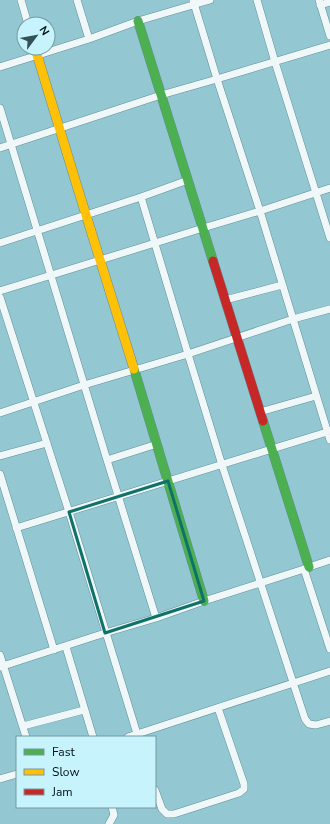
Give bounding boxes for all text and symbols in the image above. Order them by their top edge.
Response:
north arrow [16,16,56,56]
text: N [36,23,53,38]
legend [16,736,156,808]
text: Fast [52,744,75,760]
text: Slow [52,764,80,780]
text: Jam [51,784,73,800]

